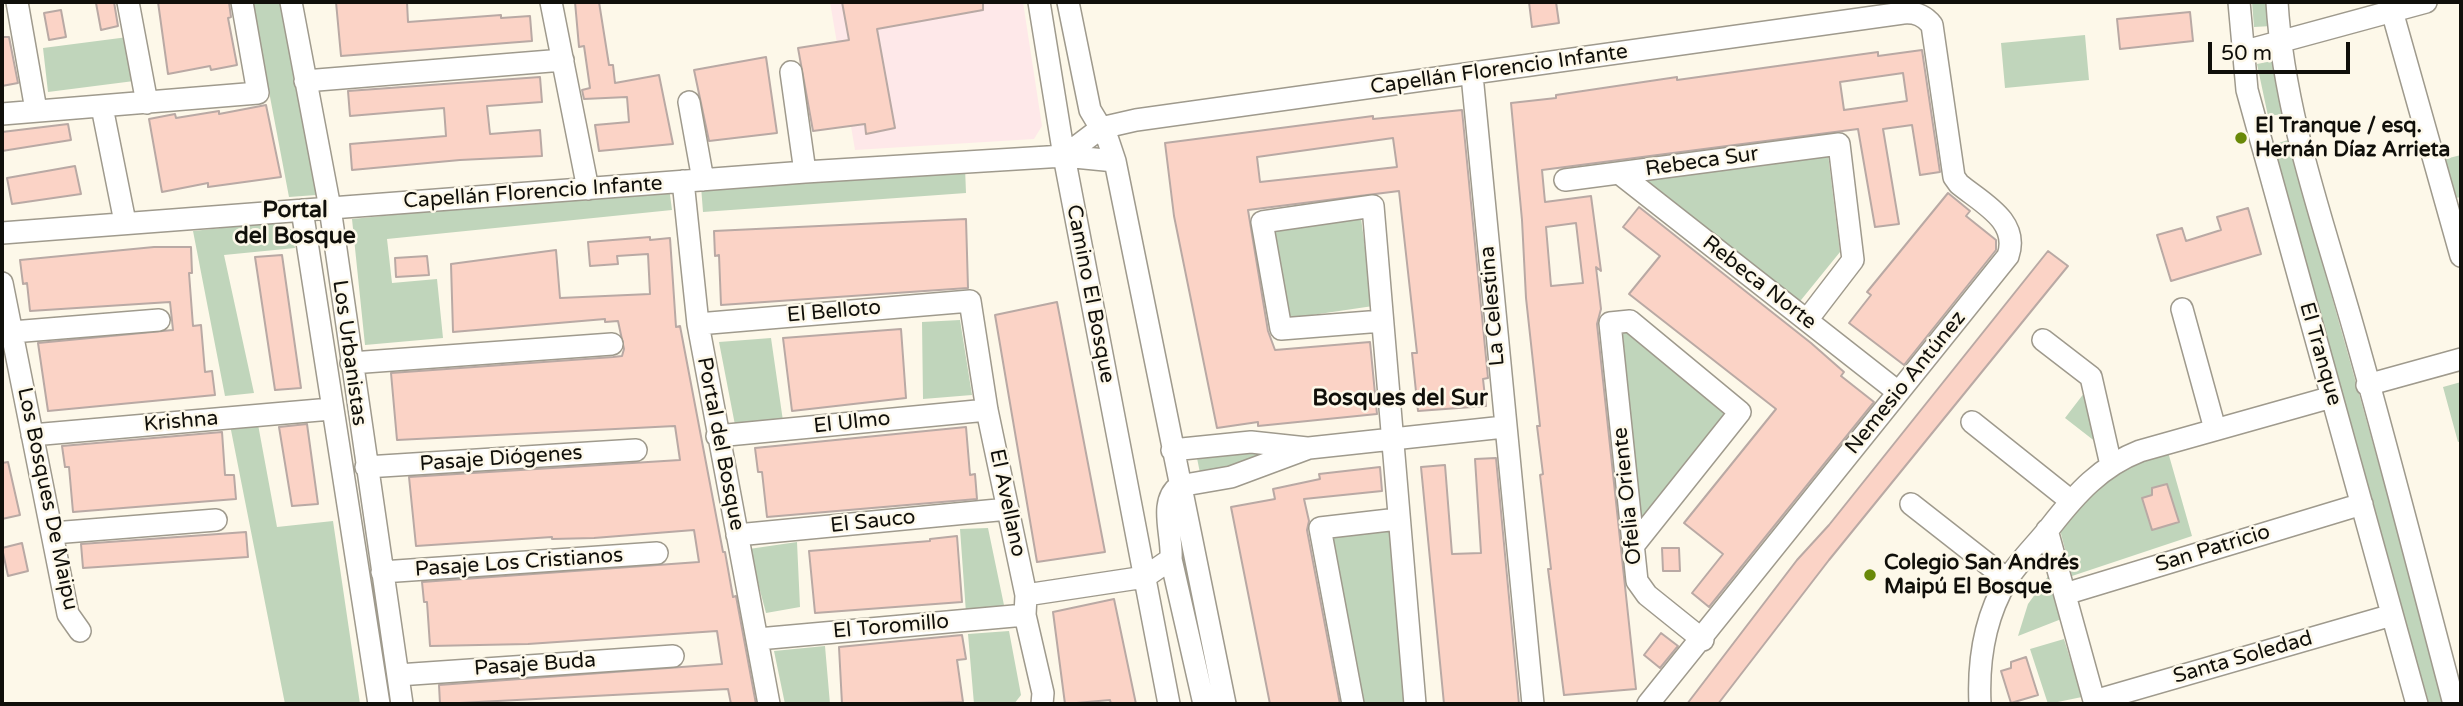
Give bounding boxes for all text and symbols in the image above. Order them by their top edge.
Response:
scale bar [2211,28,2353,72]
street label: Capellán Florencio Infante [1369,39,1629,101]
text: 50 m [2221,41,2272,66]
place label: El Tranque / esq. Hernán Díaz Arrieta [2255,113,2450,163]
marker: El Tranque / esq. Hernán Díaz Arrieta [2233,130,2249,146]
street label: Rebeca Sur [1644,142,1760,182]
street label: Capellán Florencio Infante [403,171,663,215]
district label: Portal del Bosque [234,197,356,251]
street label: Camino El Bosque [1060,203,1120,385]
street label: Rebeca Norte [1697,231,1821,335]
street label: La Celestina [1475,245,1511,367]
street label: Los Urbanistas [326,278,372,428]
street label: El Belloto [786,295,882,329]
street label: El Tranque [2293,299,2347,409]
street label: Nemesio Antúnez [1840,306,1972,460]
street label: Portal del Bosque [691,355,749,533]
street label: Los Bosques De Maipu [11,385,83,613]
district label: Bosques del Sur [1312,385,1488,413]
street label: Krishna [143,406,219,438]
street label: El Ulmo [812,406,892,440]
street label: Ofelia Oriente [1608,426,1648,566]
street label: Pasaje Diógenes [419,441,583,477]
street label: El Avellano [983,447,1031,559]
street label: El Sauco [829,505,917,539]
street label: San Patricio [2153,520,2273,578]
street label: Pasaje Los Cristianos [414,543,624,583]
place label: Colegio San Andrés Maipú El Bosque [1884,550,2079,600]
marker: Colegio San Andrés Maipú El Bosque [1862,567,1878,583]
street label: El Toromillo [832,609,950,645]
street label: Santa Soledad [2170,626,2316,690]
street label: Pasaje Buda [473,648,597,682]

